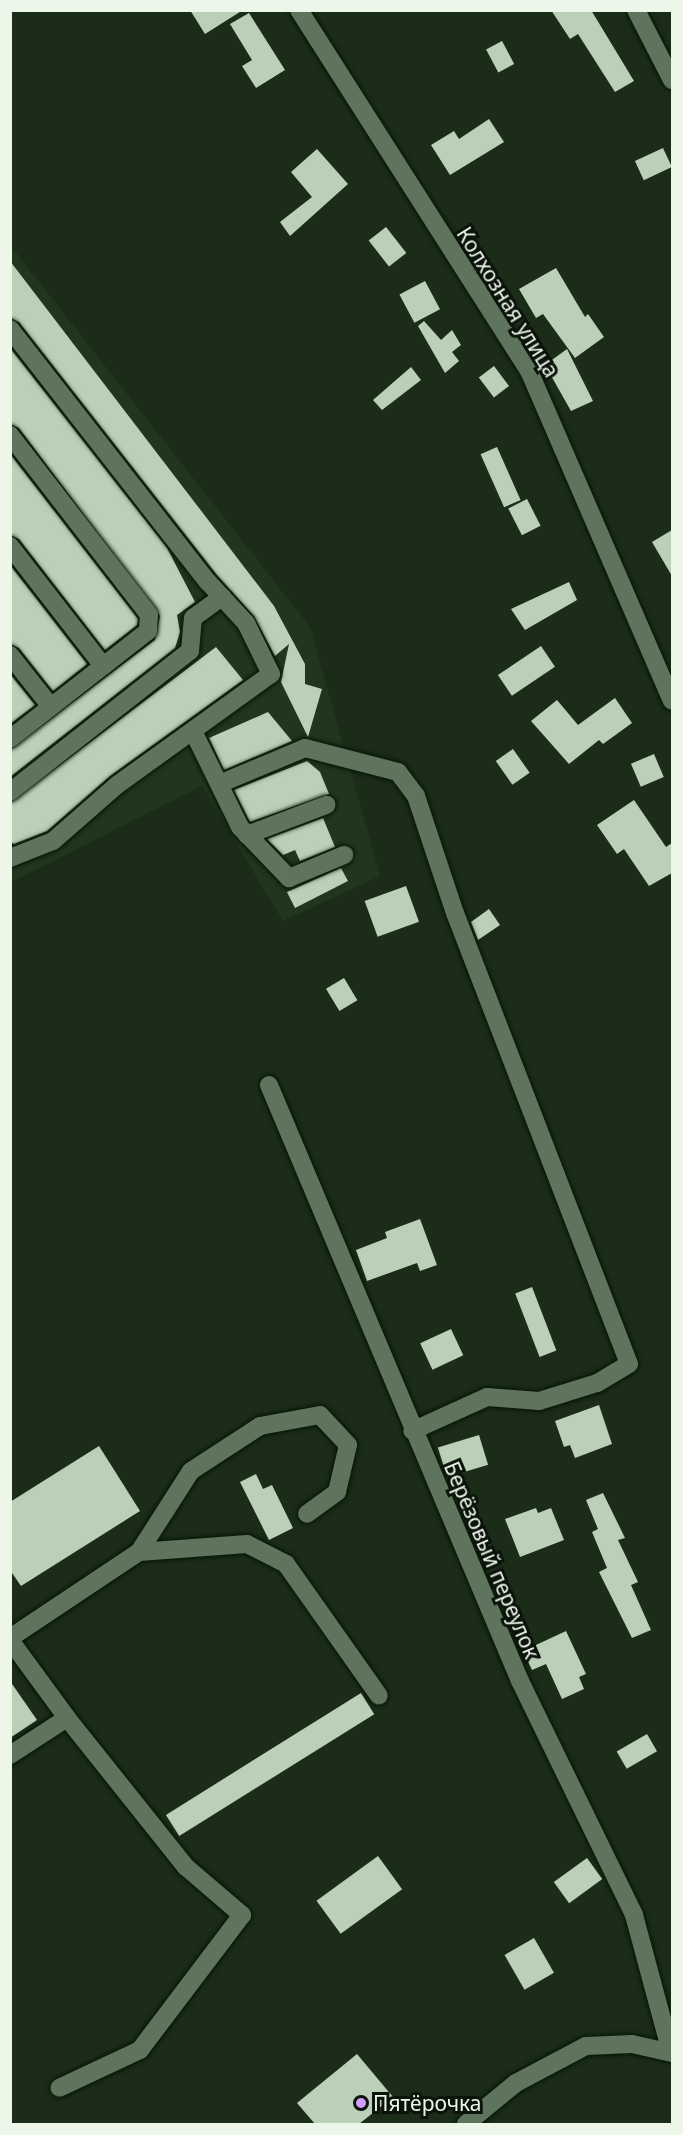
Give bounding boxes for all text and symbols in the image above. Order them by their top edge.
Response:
street label: Колхозная улица [452,222,564,382]
street label: Берёзовый переулок [439,1458,545,1662]
place label: Пятёрочка [373,2090,481,2116]
marker: Пятёрочка [354,2096,368,2110]

